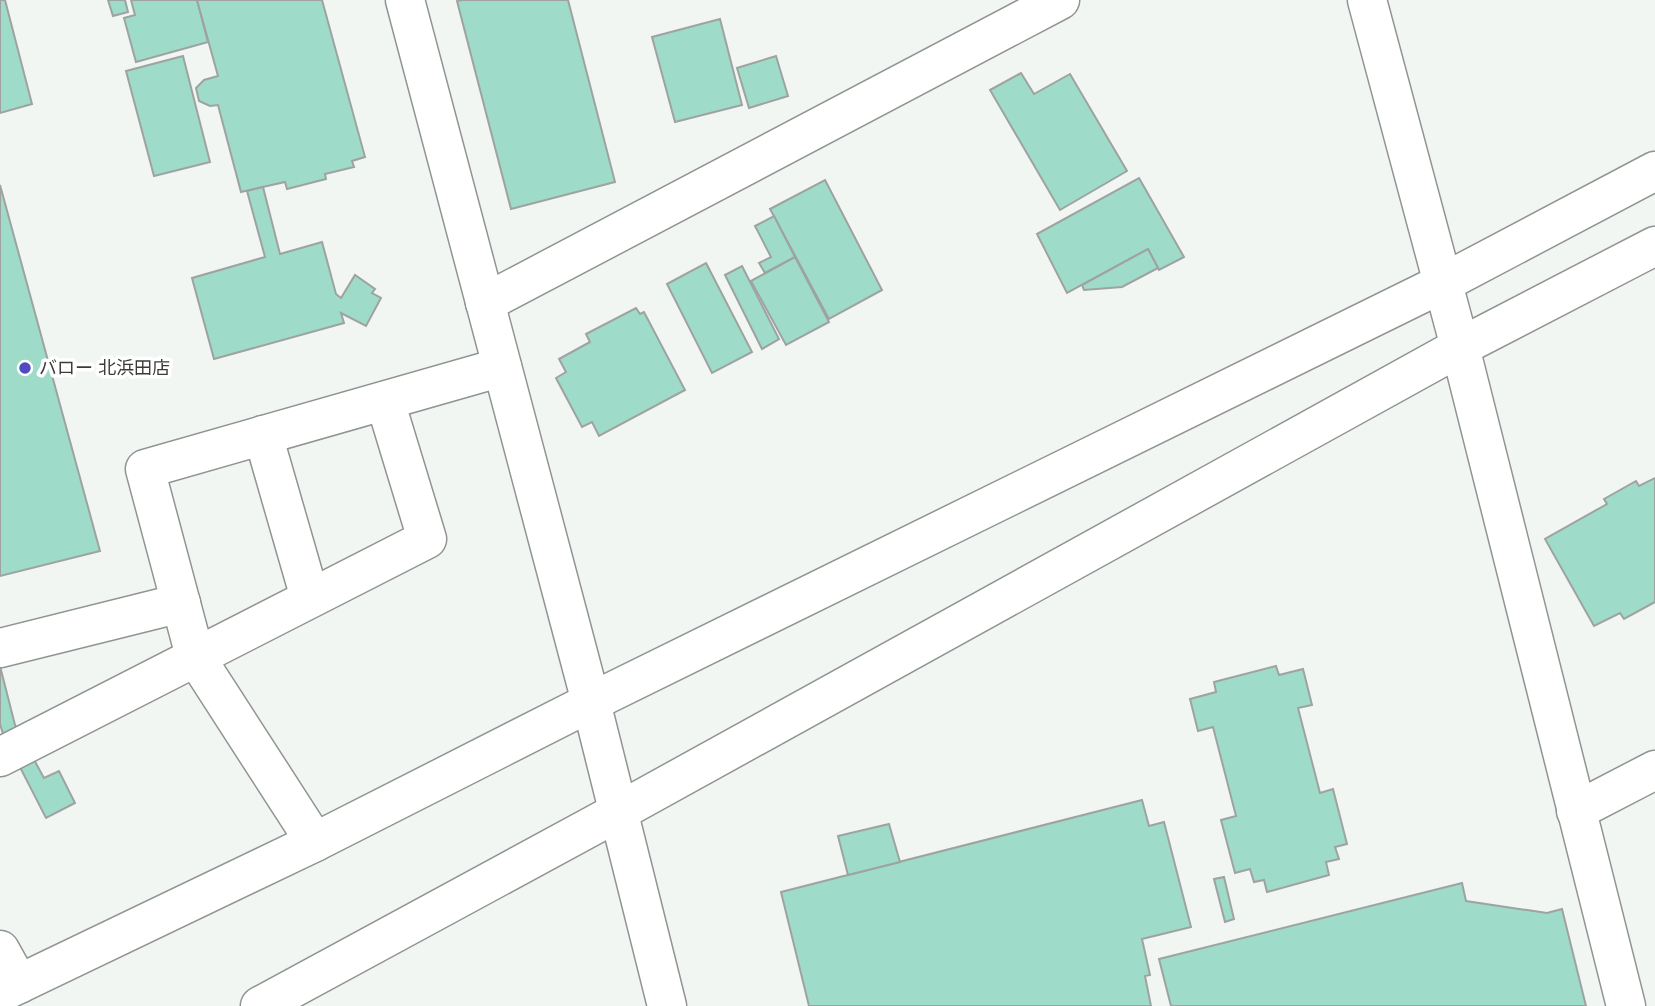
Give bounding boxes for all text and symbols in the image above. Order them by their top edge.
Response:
place label: バロー 北浜田店 [39,358,170,378]
marker: バロー 北浜田店 [17,360,33,376]

